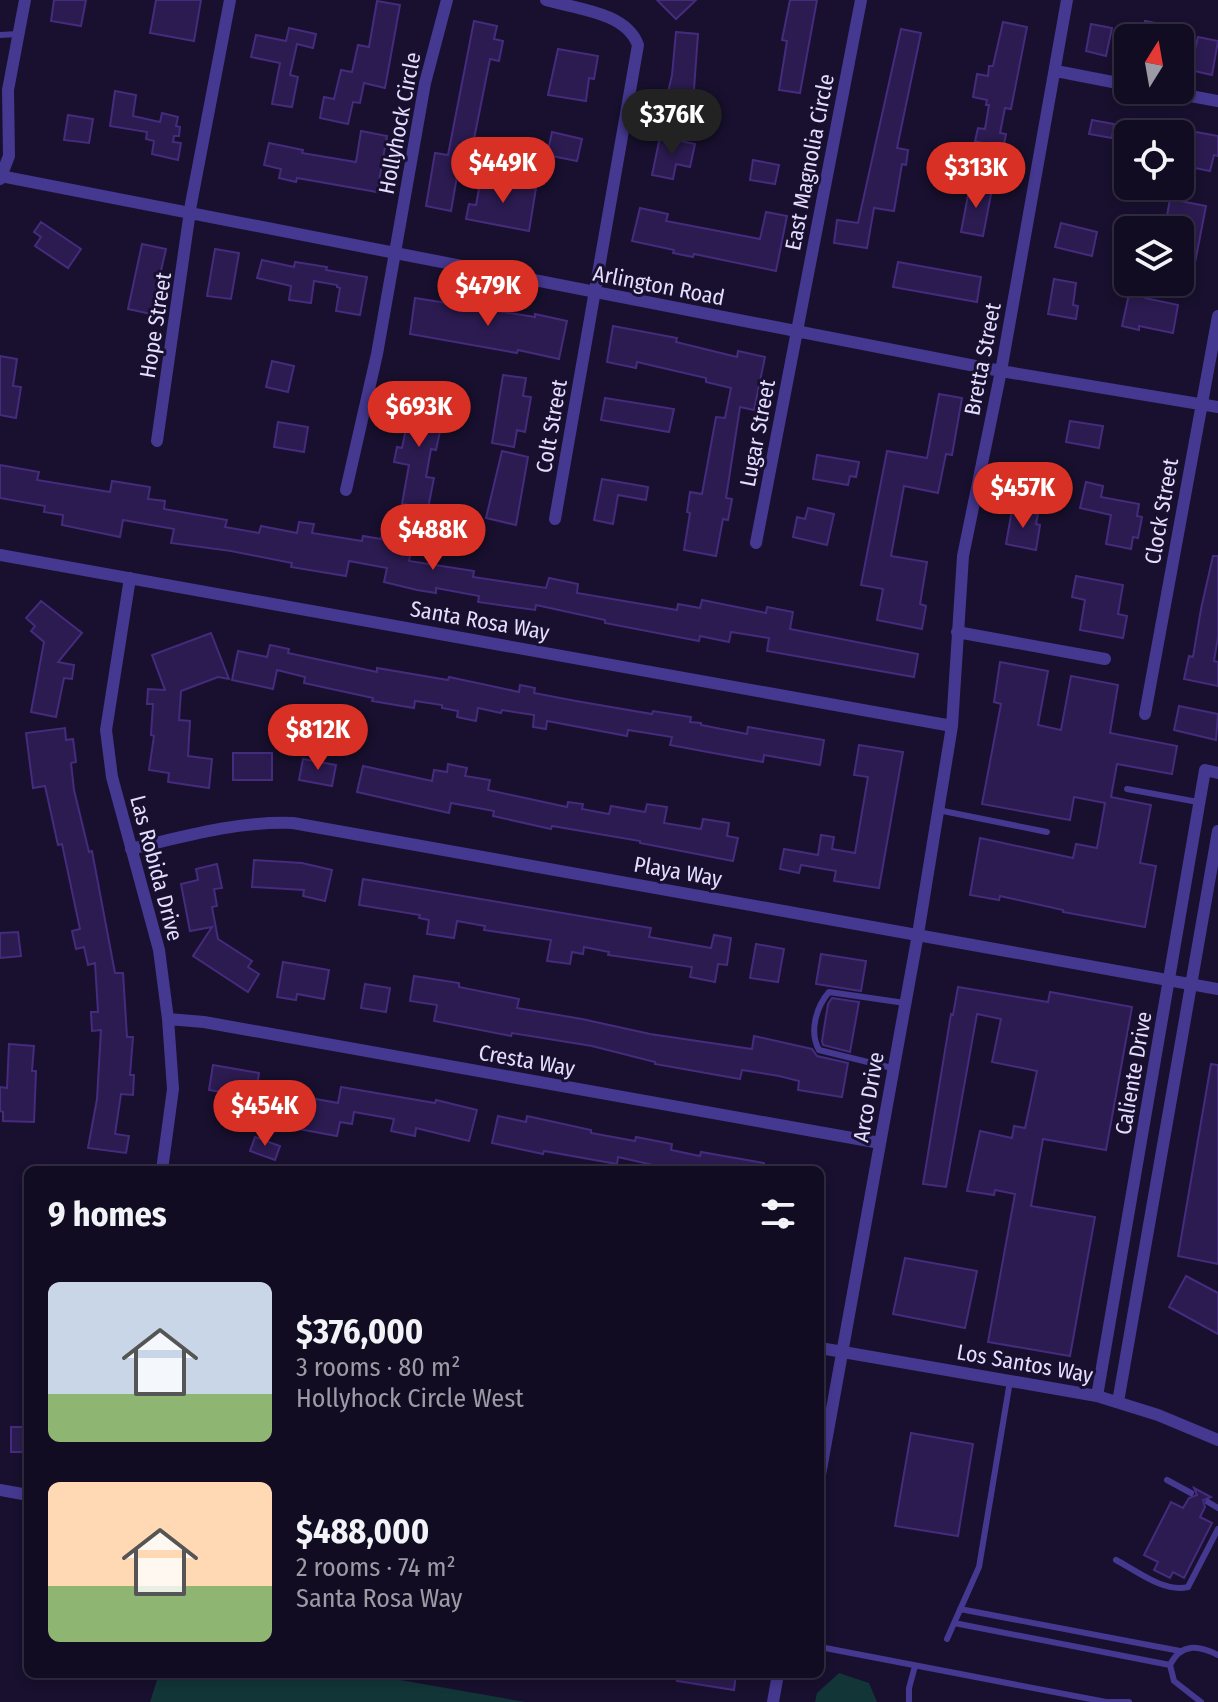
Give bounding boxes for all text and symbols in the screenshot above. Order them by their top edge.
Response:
north arrow [1114,24,1194,104]
map controls [1114,24,1194,296]
street label: Hollyhock Circle [373,50,426,196]
street label: East Magnolia Circle [779,72,840,253]
pin: $376K [616,89,728,157]
text: $376K [640,99,704,130]
button: locate [1114,120,1194,200]
pin: $449K [447,137,559,205]
pin: $313K [920,142,1032,210]
text: $449K [469,147,537,178]
text: $313K [944,152,1008,183]
button: layers [1114,216,1194,296]
pin: $479K [432,260,544,328]
street label: Arlington Road [591,260,727,311]
street label: Hope Street [134,269,177,380]
text: $479K [455,270,521,301]
street label: Bretta Street [958,300,1007,418]
street label: Colt Street [530,376,573,475]
street label: Lugar Street [734,376,781,489]
pin: $693K [363,381,475,449]
text: $693K [386,391,452,422]
street label: Clock Street [1139,455,1184,566]
pin: $457K [967,462,1079,530]
text: $457K [991,472,1055,503]
pin: $488K [377,504,489,572]
text: $488K [399,514,467,545]
street label: Santa Rosa Way [408,595,552,646]
pin: $812K [262,704,374,772]
text: $812K [286,714,350,745]
street label: Las Robida Drive [124,792,189,944]
street label: Playa Way [632,850,724,893]
street label: Caliente Drive [1109,1009,1158,1137]
street label: Cresta Way [477,1039,577,1082]
street label: Arco Drive [847,1050,890,1144]
pin: $454K [209,1080,321,1148]
text: $454K [231,1090,299,1121]
icon: filters [756,1192,800,1236]
text: 9 homes [48,1194,167,1235]
text: $376,000 [296,1311,423,1352]
icon: home [112,1314,208,1410]
street label: Los Santos Way [955,1338,1095,1389]
text: 3 rooms · 80 m² [296,1352,460,1383]
text: Hollyhock Circle West [296,1383,524,1414]
text: $488,000 [296,1511,429,1552]
icon: home [112,1514,208,1610]
text: 2 rooms · 74 m² [296,1552,456,1583]
text: Santa Rosa Way [296,1583,462,1614]

